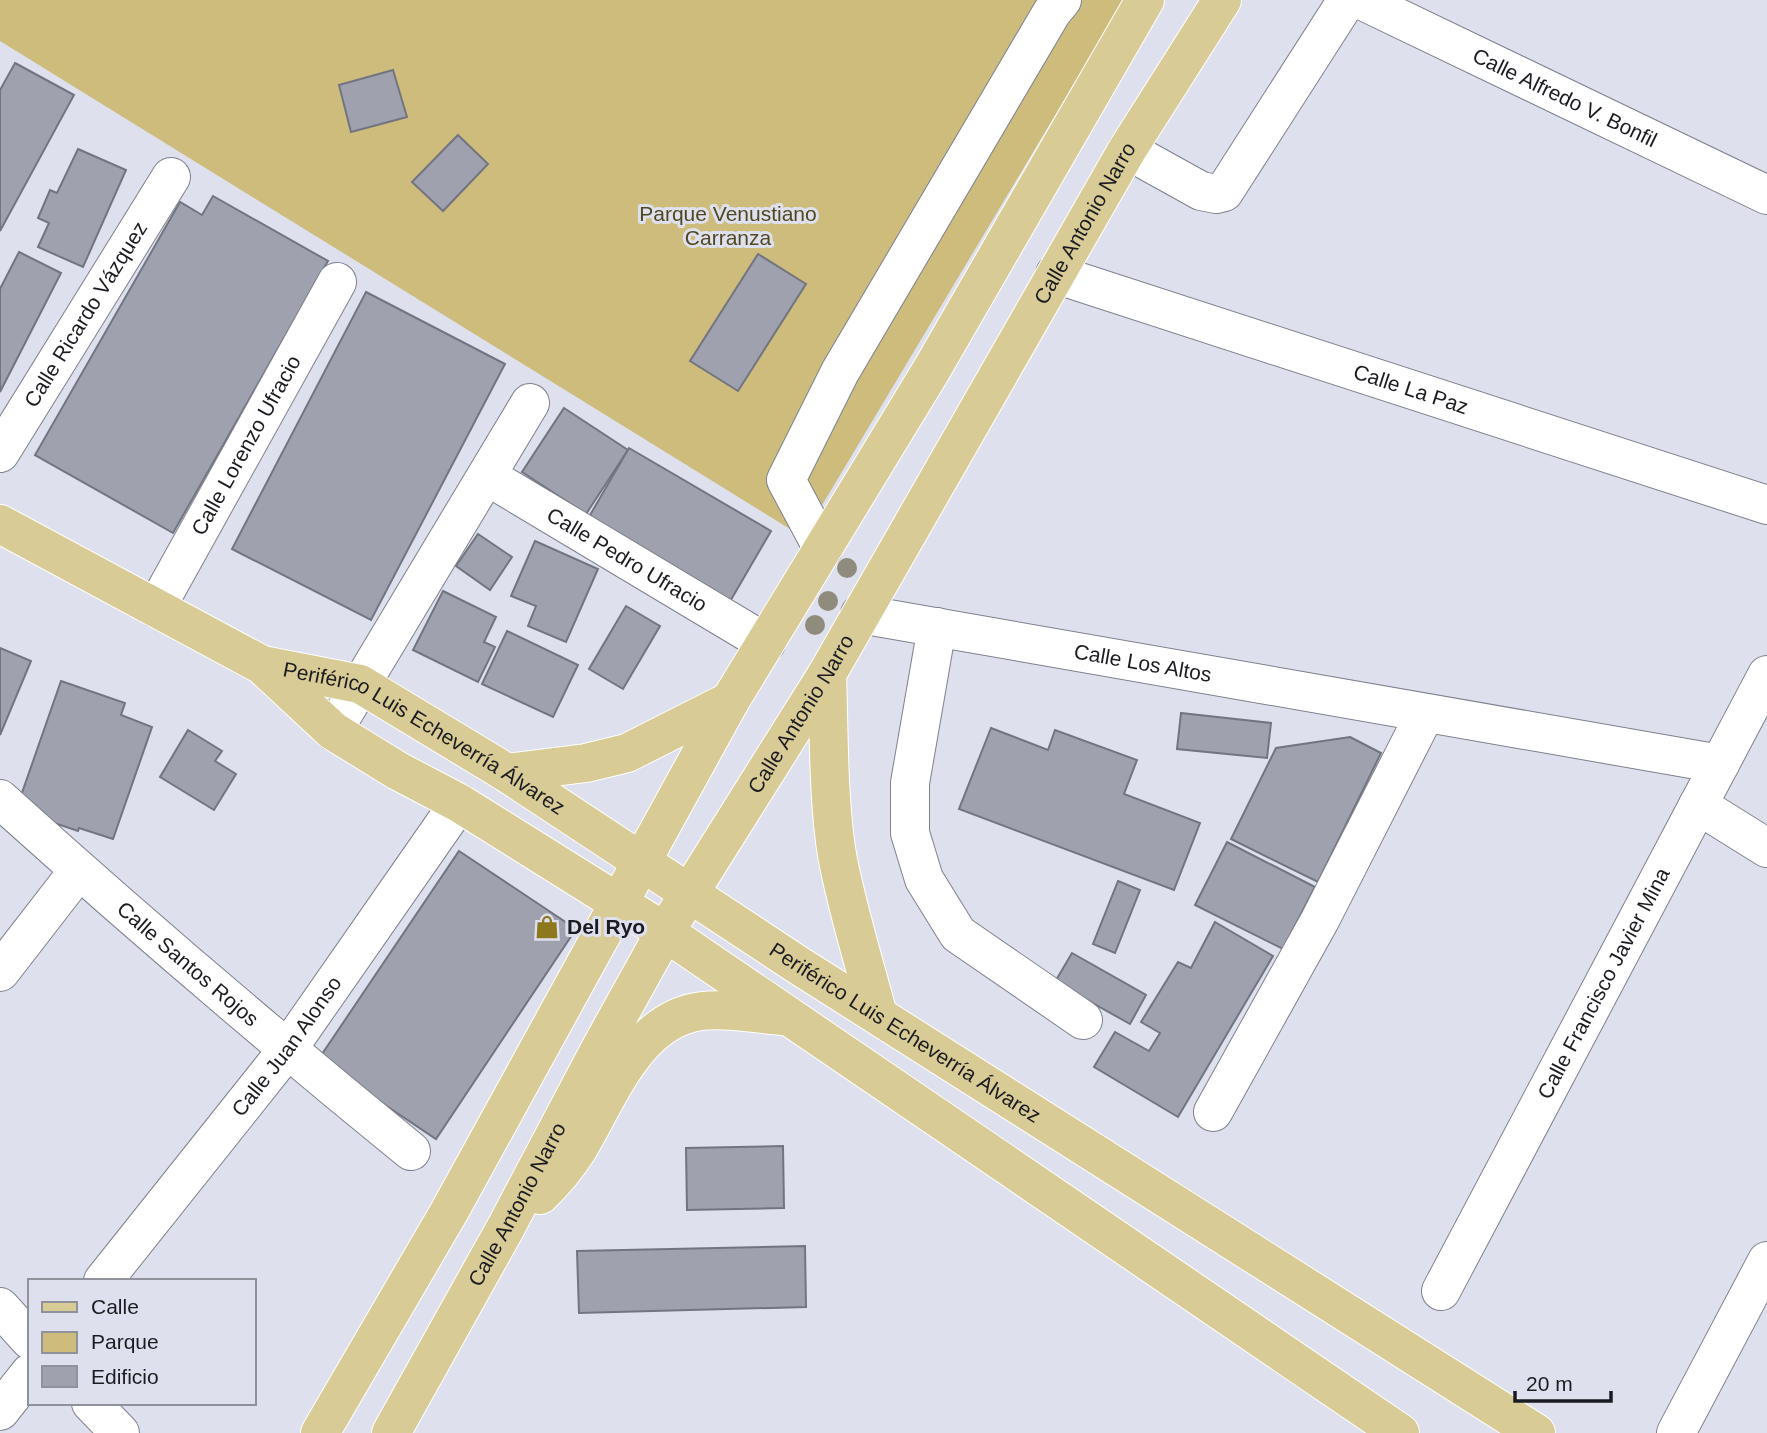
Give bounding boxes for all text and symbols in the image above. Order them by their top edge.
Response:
street label: Calle Alfredo V. Bonfil [1469,43,1661,151]
street label: Calle Antonio Narro [1029,138,1140,308]
park label: Parque Venustiano Carranza [639,202,817,249]
street label: Calle Ricardo Vázquez [19,217,151,411]
street label: Calle Lorenzo Ufracio [187,351,305,539]
street label: Calle La Paz [1351,360,1471,418]
street label: Calle Pedro Ufracio [543,503,711,616]
street label: Calle Antonio Narro [743,630,858,797]
street label: Calle Los Altos [1072,640,1213,686]
street label: Periférico Luis Echeverría Álvarez [281,657,569,819]
street label: Calle Francisco Javier Mina [1533,863,1674,1103]
street label: Calle Santos Rojos [113,897,263,1031]
shop icon: Del Ryo [533,913,561,941]
place label: Del Ryo [567,915,645,938]
street label: Periférico Luis Echeverría Álvarez [766,938,1045,1127]
street label: Calle Juan Alonso [227,972,346,1121]
street label: Calle Antonio Narro [463,1119,570,1290]
legend [28,1279,256,1405]
text: Calle [91,1295,139,1318]
text: Parque [91,1330,159,1353]
scale bar [1515,1360,1611,1404]
text: Edificio [91,1365,159,1388]
text: 20 m [1526,1372,1573,1395]

